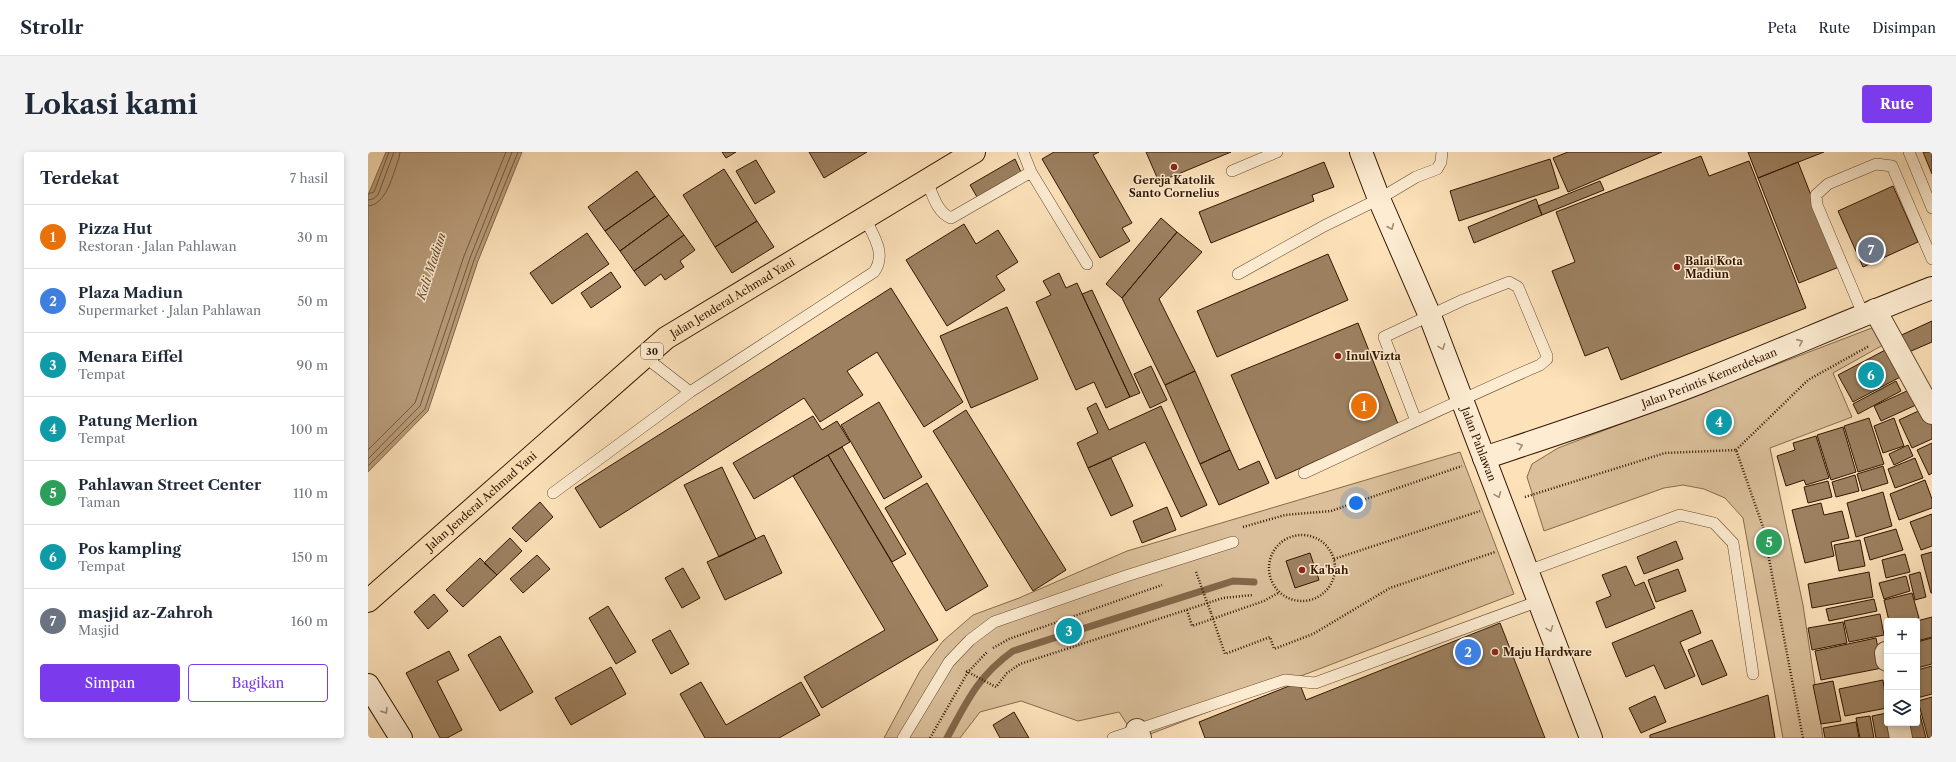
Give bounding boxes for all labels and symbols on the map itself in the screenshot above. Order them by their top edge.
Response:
marker: Gereja Katolik Santo Cornelius [1169,162,1179,172]
place label: Gereja Katolik Santo Cornelius [1129,173,1219,200]
one-way arrow [1387,224,1395,231]
water label: Kali Madiun [413,231,449,302]
pin: 7 [1858,235,1884,265]
place label: Balai Kota Madiun [1685,254,1743,281]
street label: Jalan Jenderal Achmad Yani [666,255,798,342]
marker: Balai Kota Madiun [1672,262,1682,272]
one-way arrow [1795,339,1803,347]
road number: 30 [641,343,663,359]
one-way arrow [1437,344,1445,351]
street label: Jalan Perintis Kemerdekaan [1638,345,1779,412]
place label: Inul Vizta [1346,349,1402,363]
marker: Inul Vizta [1333,351,1343,361]
pin: 6 [1858,360,1884,390]
pin: 1 [1351,391,1377,421]
street label: Jalan Pahlawan [1458,403,1499,483]
pin: 4 [1706,407,1732,437]
one-way arrow [1517,442,1524,450]
street label: Jalan Jenderal Achmad Yani [421,448,540,555]
one-way arrow [1493,491,1501,498]
your location [1346,493,1366,513]
pin: 5 [1756,527,1782,557]
place label: Ka'bah [1310,563,1349,577]
marker: Ka'bah [1297,565,1307,575]
pin: 3 [1056,616,1082,646]
one-way arrow [1545,625,1553,632]
pin: 2 [1455,637,1481,667]
place label: Maju Hardware [1503,645,1592,659]
marker: Maju Hardware [1490,647,1500,657]
one-way arrow [380,707,387,714]

